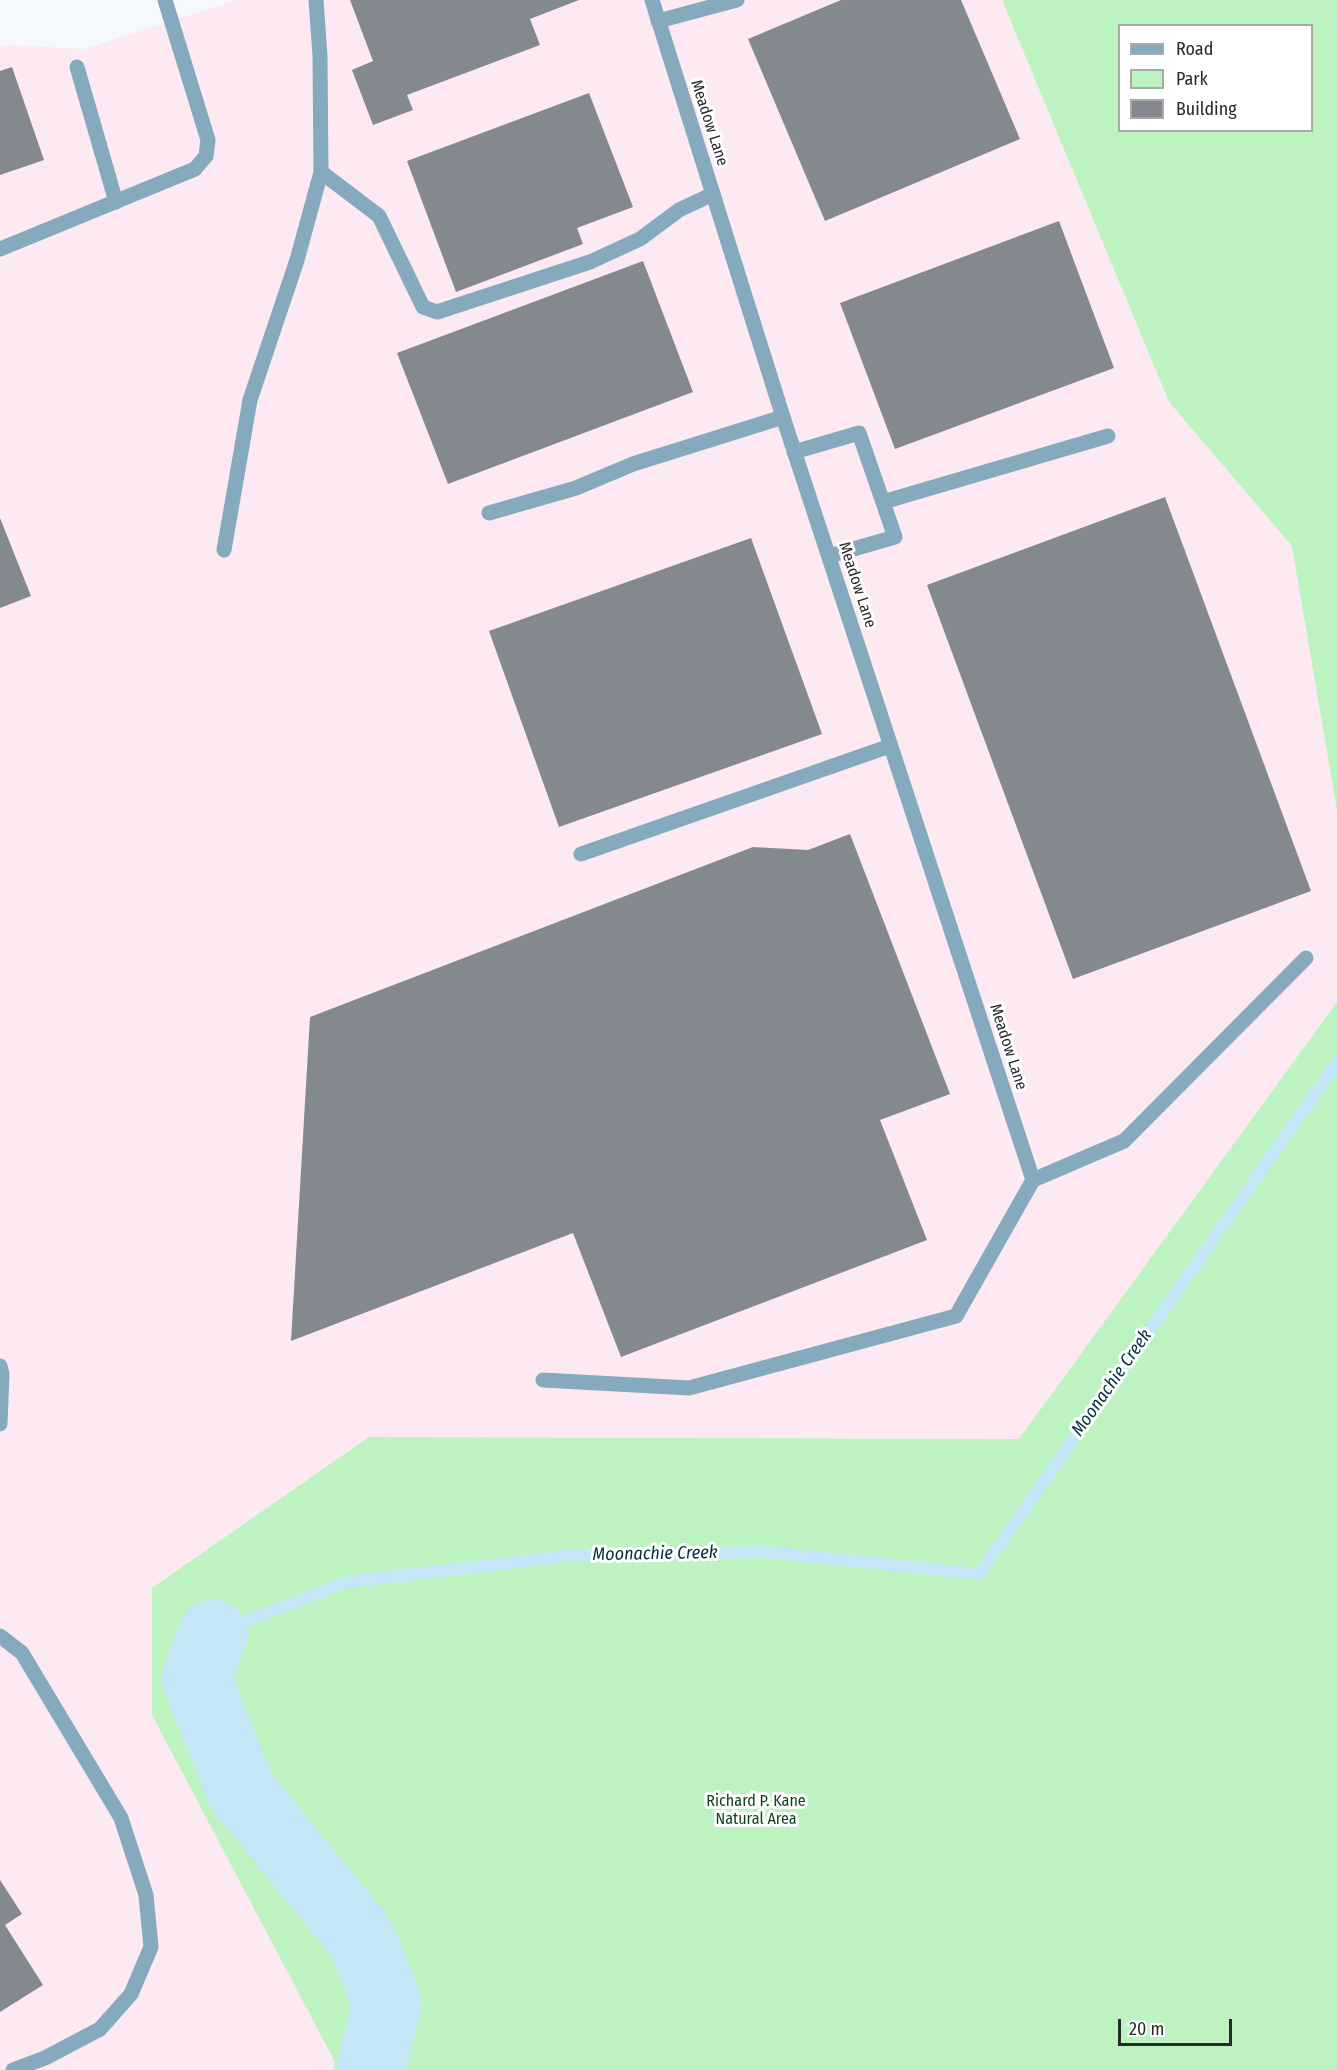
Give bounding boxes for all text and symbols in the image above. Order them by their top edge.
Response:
legend [1118,24,1313,132]
text: Road [1176,38,1213,60]
text: Park [1176,68,1208,90]
street label: Meadow Lane [686,78,732,168]
text: Building [1176,98,1237,120]
street label: Meadow Lane [834,540,880,630]
street label: Meadow Lane [985,1002,1031,1092]
water label: Moonachie Creek [1067,1326,1157,1440]
water label: Moonachie Creek [592,1542,718,1566]
park label: Richard P. Kane Natural Area [706,1792,806,1830]
scale bar [1121,2007,1235,2045]
text: 20 m [1129,2018,1164,2040]

